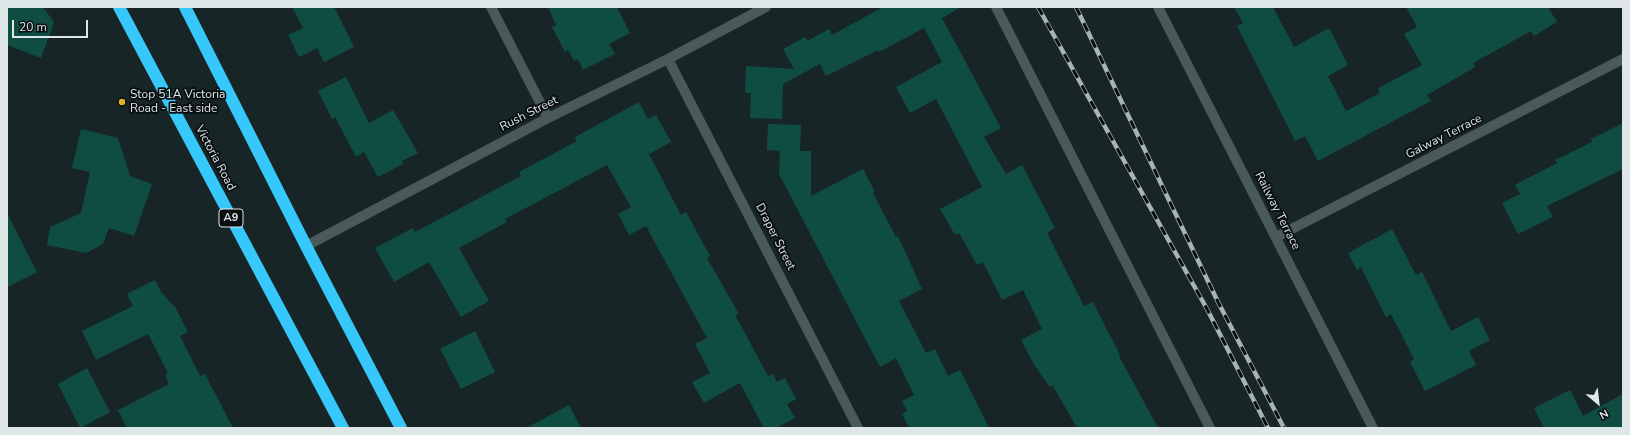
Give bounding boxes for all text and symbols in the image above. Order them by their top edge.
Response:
scale bar [14,12,90,38]
text: 20 m [19,19,47,35]
place label: Stop 51A Victoria Road - East side [130,88,225,116]
street label: Rush Street [498,93,560,135]
marker: Stop 51A Victoria Road - East side [117,97,127,107]
street label: Galway Terrace [1404,112,1484,162]
street label: Victoria Road [192,123,238,193]
street label: Railway Terrace [1251,170,1303,252]
street label: Draper Street [752,201,798,273]
road number: A9 [219,209,243,227]
north arrow [1578,383,1618,423]
text: N [1597,405,1611,423]

